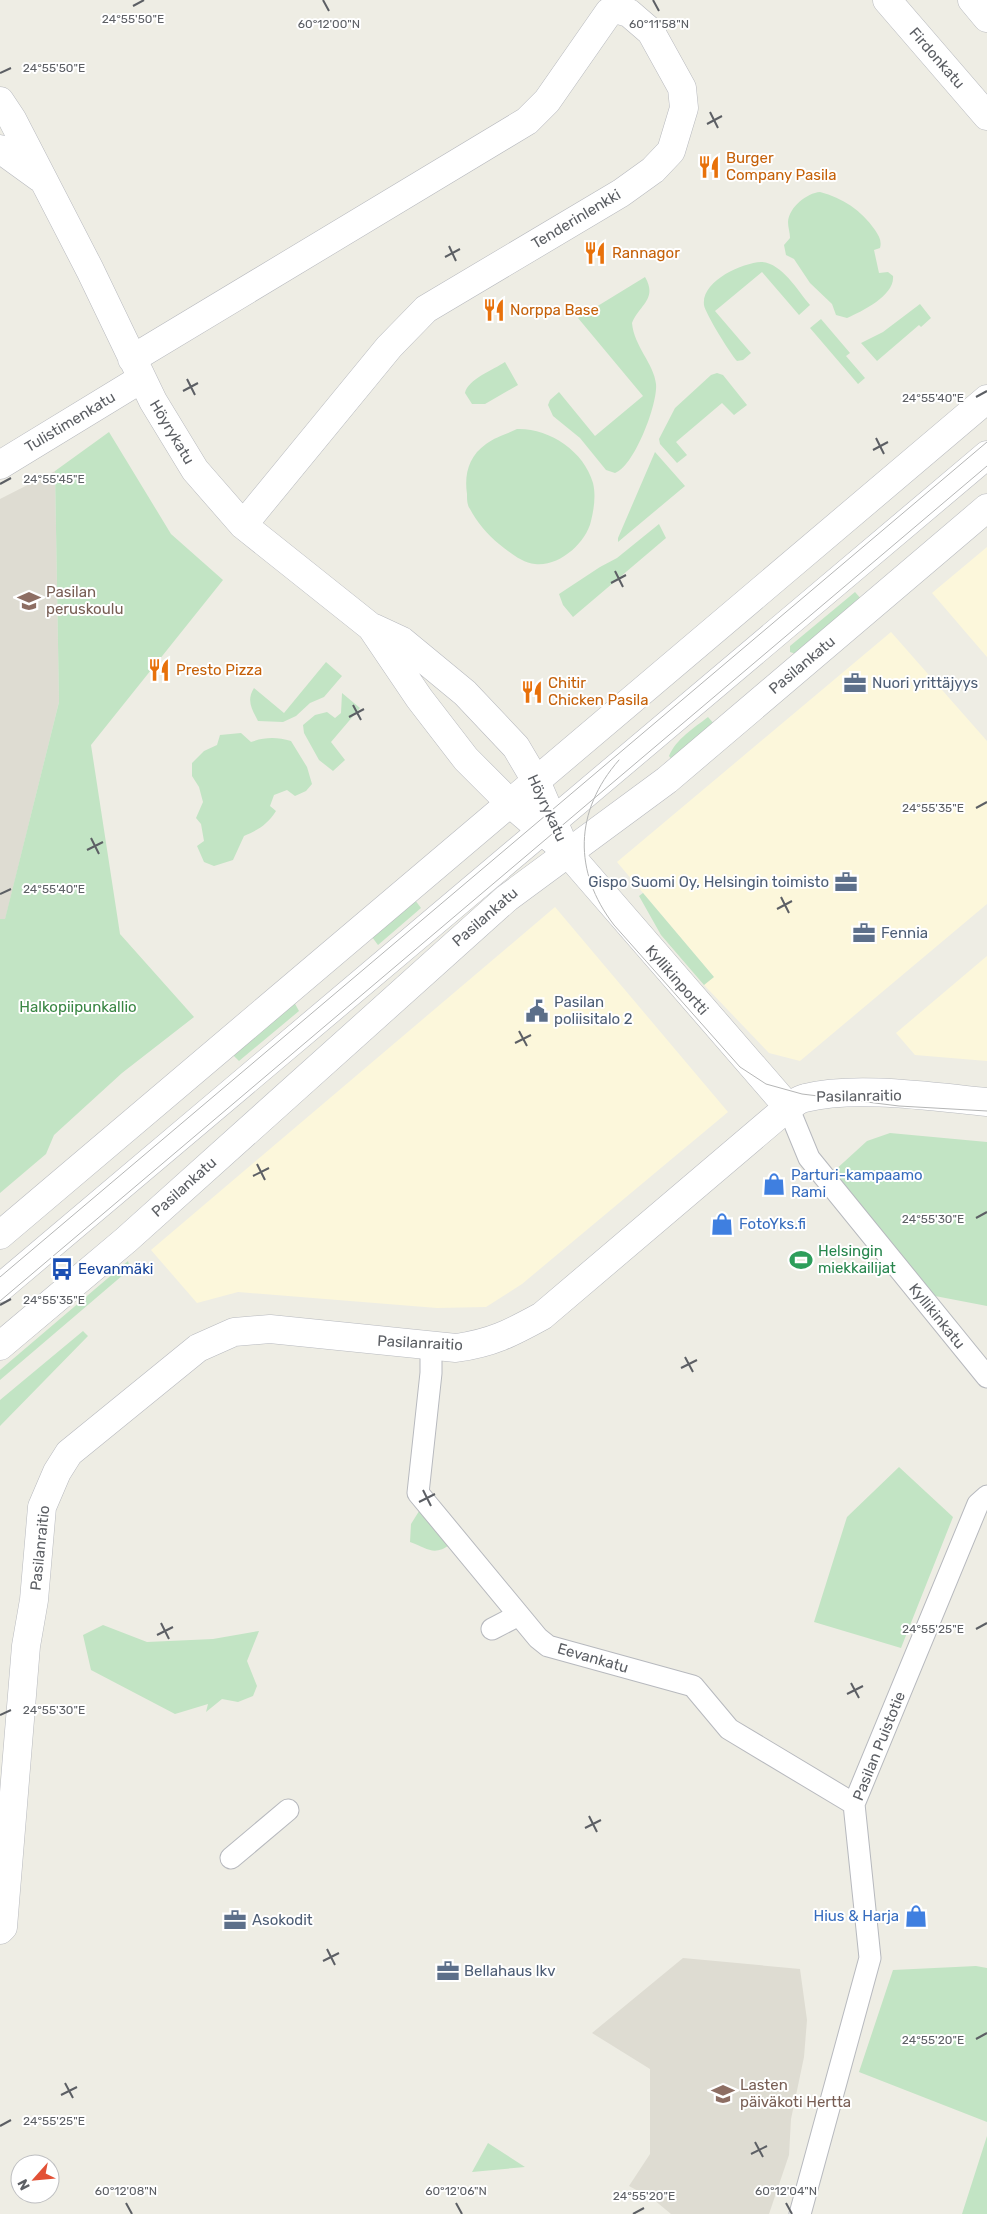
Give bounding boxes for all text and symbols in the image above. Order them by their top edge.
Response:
text: 24°55'50"E [102,12,164,26]
text: 60°12'00"N [298,17,360,31]
text: 60°11'58"N [629,17,689,31]
street label: Firdonkatu [906,24,968,92]
text: 24°55'50"E [23,61,85,75]
place label: Burger Company Pasila [726,149,837,184]
restaurant icon: Burger Company Pasila [696,154,722,180]
street label: Tenderinlenkki [528,185,624,253]
restaurant icon: Rannagor [582,240,608,266]
place label: Rannagor [612,244,680,262]
restaurant icon: Norppa Base [481,297,507,323]
place label: Norppa Base [510,301,599,319]
street label: Tulistimenkatu [21,388,119,456]
text: 24°55'40"E [902,391,964,405]
street label: Höyrykatu [146,397,198,467]
text: 24°55'45"E [23,472,85,486]
place label: Pasilan peruskoulu [46,583,123,618]
school or university icon: Pasilan peruskoulu [16,588,42,614]
street label: Pasilankatu [765,632,839,698]
restaurant icon: Presto Pizza [146,657,172,683]
place label: Presto Pizza [176,661,262,679]
office icon: Nuori yrittäjyys [842,670,868,696]
place label: Chitir Chicken Pasila [548,674,649,709]
place label: Nuori yrittäjyys [872,674,979,692]
restaurant icon: Chitir Chicken Pasila [519,679,545,705]
street label: Höyrykatu [524,772,570,844]
text: 24°55'35"E [902,801,964,815]
office icon: Gispo Suomi Oy, Helsingin toimisto [833,869,859,895]
place label: Gispo Suomi Oy, Helsingin toimisto [588,873,829,891]
text: 24°55'40"E [23,882,85,896]
street label: Pasilankatu [449,884,521,950]
office icon: Fennia [851,920,877,946]
place label: Fennia [881,924,928,942]
street label: Kyllikinportti [642,941,712,1019]
place label: Pasilan poliisitalo 2 [554,993,633,1028]
park label: Halkopiipunkallio [19,998,137,1016]
public building icon: Pasilan poliisitalo 2 [524,998,550,1024]
street label: Pasilanraitio [816,1086,902,1106]
street label: Pasilankatu [148,1153,220,1221]
place label: Parturi-kampaamo Rami [791,1166,923,1201]
shop icon: Parturi-kampaamo Rami [761,1171,787,1197]
shop icon: FotoYks.fi [709,1211,735,1237]
text: 24°55'30"E [902,1212,964,1226]
place label: FotoYks.fi [739,1215,806,1233]
place label: Helsingin miekkailijat [818,1242,896,1277]
sports icon: Helsingin miekkailijat [788,1247,814,1273]
bus stop icon: Eevanmäki [49,1256,75,1282]
place label: Eevanmäki [78,1260,154,1278]
street label: Kyllikinkatu [905,1280,969,1352]
text: 24°55'35"E [23,1293,85,1307]
street label: Pasilanraitio [377,1332,463,1354]
street label: Pasilanraitio [27,1504,53,1592]
text: 24°55'25"E [902,1622,964,1636]
street label: Eevankatu [555,1639,631,1677]
street label: Pasilan Puistotie [849,1689,909,1803]
text: 24°55'30"E [23,1703,85,1717]
shop icon: Hius & Harja [903,1903,929,1929]
office icon: Asokodit [222,1907,248,1933]
place label: Hius & Harja [813,1907,899,1925]
place label: Asokodit [252,1911,313,1929]
office icon: Bellahaus lkv [435,1958,461,1984]
place label: Bellahaus lkv [464,1962,555,1980]
text: 24°55'20"E [902,2033,964,2047]
place label: Lasten päiväkoti Hertta [740,2076,851,2111]
school or university icon: Lasten päiväkoti Hertta [710,2081,736,2107]
text: 24°55'25"E [23,2114,85,2128]
north arrow [10,2154,60,2204]
text: N [14,2176,34,2193]
text: 60°12'08"N [95,2184,157,2198]
text: 60°12'06"N [425,2184,487,2198]
text: 60°12'04"N [755,2184,817,2198]
text: 24°55'20"E [613,2189,675,2203]

